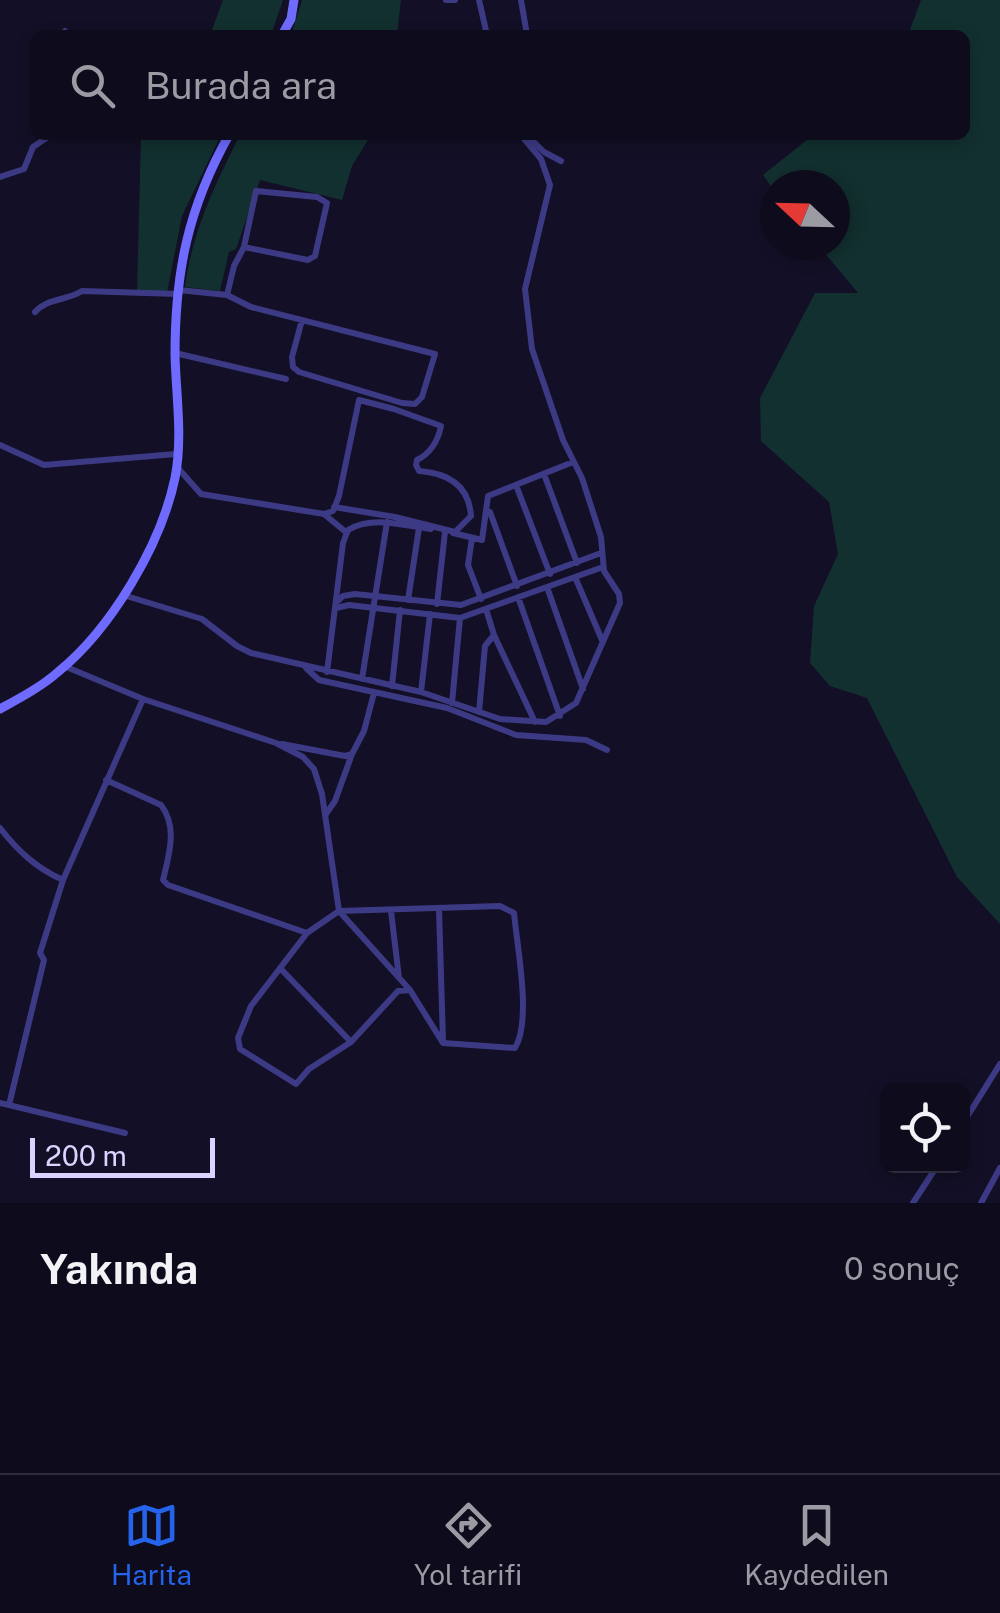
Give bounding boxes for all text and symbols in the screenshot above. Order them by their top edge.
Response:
search box [30,30,970,140]
icon: search [65,58,120,113]
text: Burada ara [145,63,337,108]
north arrow [760,170,850,260]
map controls [880,1083,970,1173]
button: locate [880,1083,970,1173]
scale bar [30,1133,215,1178]
text: 200 m [45,1139,127,1172]
text: Yakında [40,1244,198,1293]
text: 0 sonuç [844,1250,960,1287]
tab: Harita [111,1498,192,1591]
tab: Yol tarifi [414,1498,522,1591]
tab: Kaydedilen [744,1498,889,1591]

